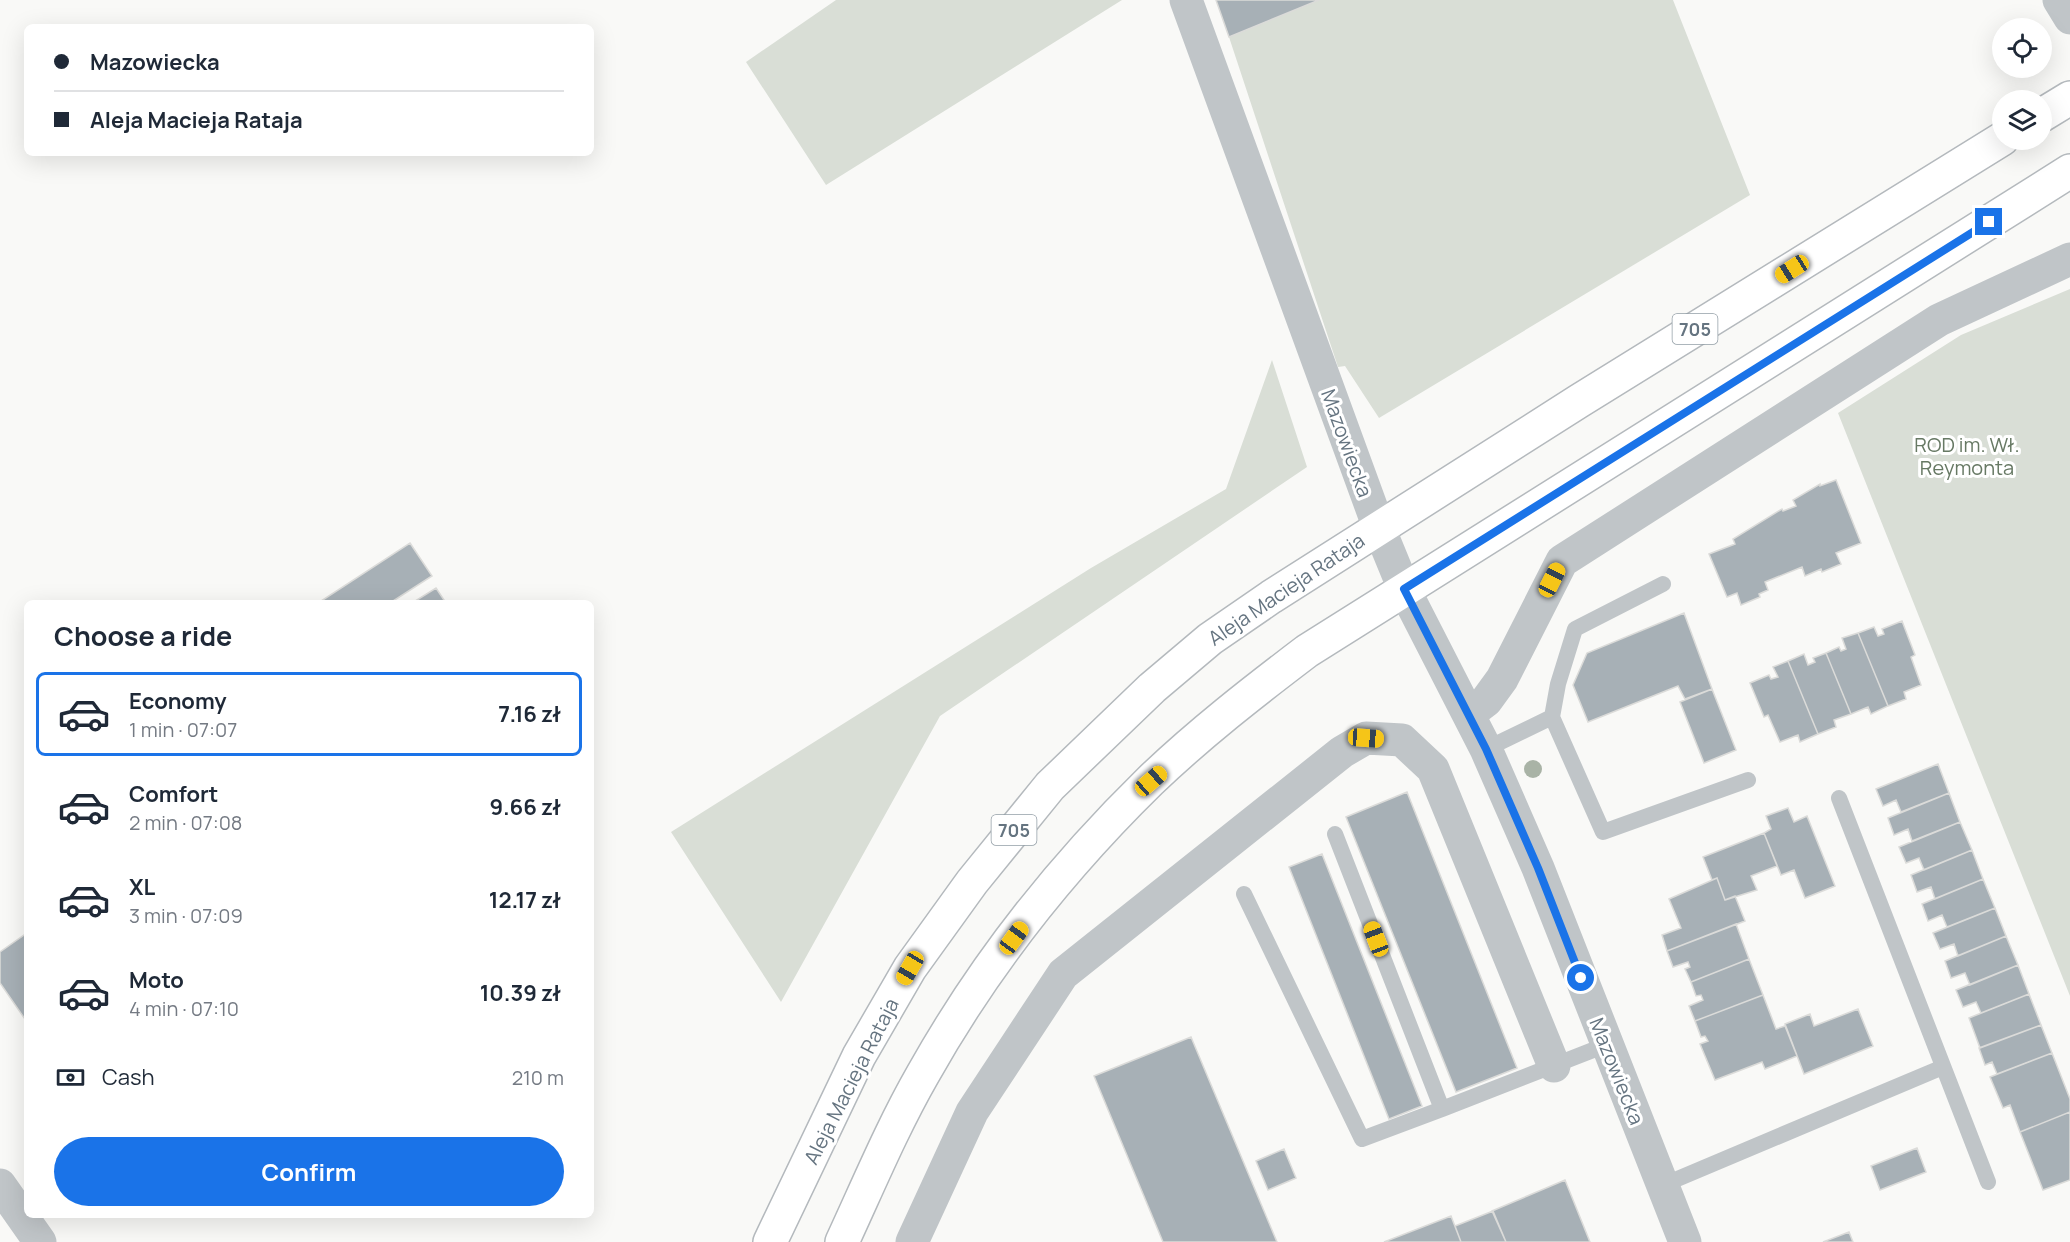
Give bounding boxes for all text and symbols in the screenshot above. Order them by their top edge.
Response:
map controls [1992,18,2052,150]
button: locate [1992,18,2052,78]
text: Mazowiecka [90,47,220,77]
button: layers [1992,90,2052,150]
text: Aleja Macieja Rataja [90,105,303,135]
route end [1975,208,2002,235]
car [1772,252,1812,286]
road number: 705 [1672,314,1718,344]
street label: Mazowiecka [1315,385,1379,501]
park label: ROD im. Wł. Reymonta [1914,431,2020,481]
street label: Aleja Macieja Rataja [1202,527,1370,651]
car [1536,560,1568,600]
text: Choose a ride [54,617,232,654]
text: Economy [129,686,227,716]
icon: car [57,687,111,741]
text: 7.16 zł [498,699,561,729]
text: 1 min · 07:07 [129,716,237,743]
car [1347,728,1385,748]
car [1132,762,1170,800]
text: Comfort [129,779,218,809]
icon: car [57,780,111,834]
text: 9.66 zł [489,792,561,822]
text: 2 min · 07:08 [129,809,242,836]
road number: 705 [992,815,1036,845]
text: XL [129,872,155,902]
icon: car [57,873,111,927]
text: 12.17 zł [489,885,561,915]
text: 3 min · 07:09 [129,902,243,929]
car [996,918,1032,958]
car [1361,919,1391,959]
car [893,948,927,988]
route start [1567,964,1594,991]
text: Moto [129,965,184,995]
icon: car [57,966,111,1020]
text: 10.39 zł [480,978,561,1008]
street label: Aleja Macieja Rataja [797,993,905,1169]
text: 4 min · 07:10 [129,995,239,1022]
street label: Mazowiecka [1583,1014,1651,1128]
icon: cash [54,1061,87,1094]
text: Cash [102,1062,155,1092]
text: 210 m [512,1064,564,1091]
button: Confirm [54,1137,564,1206]

